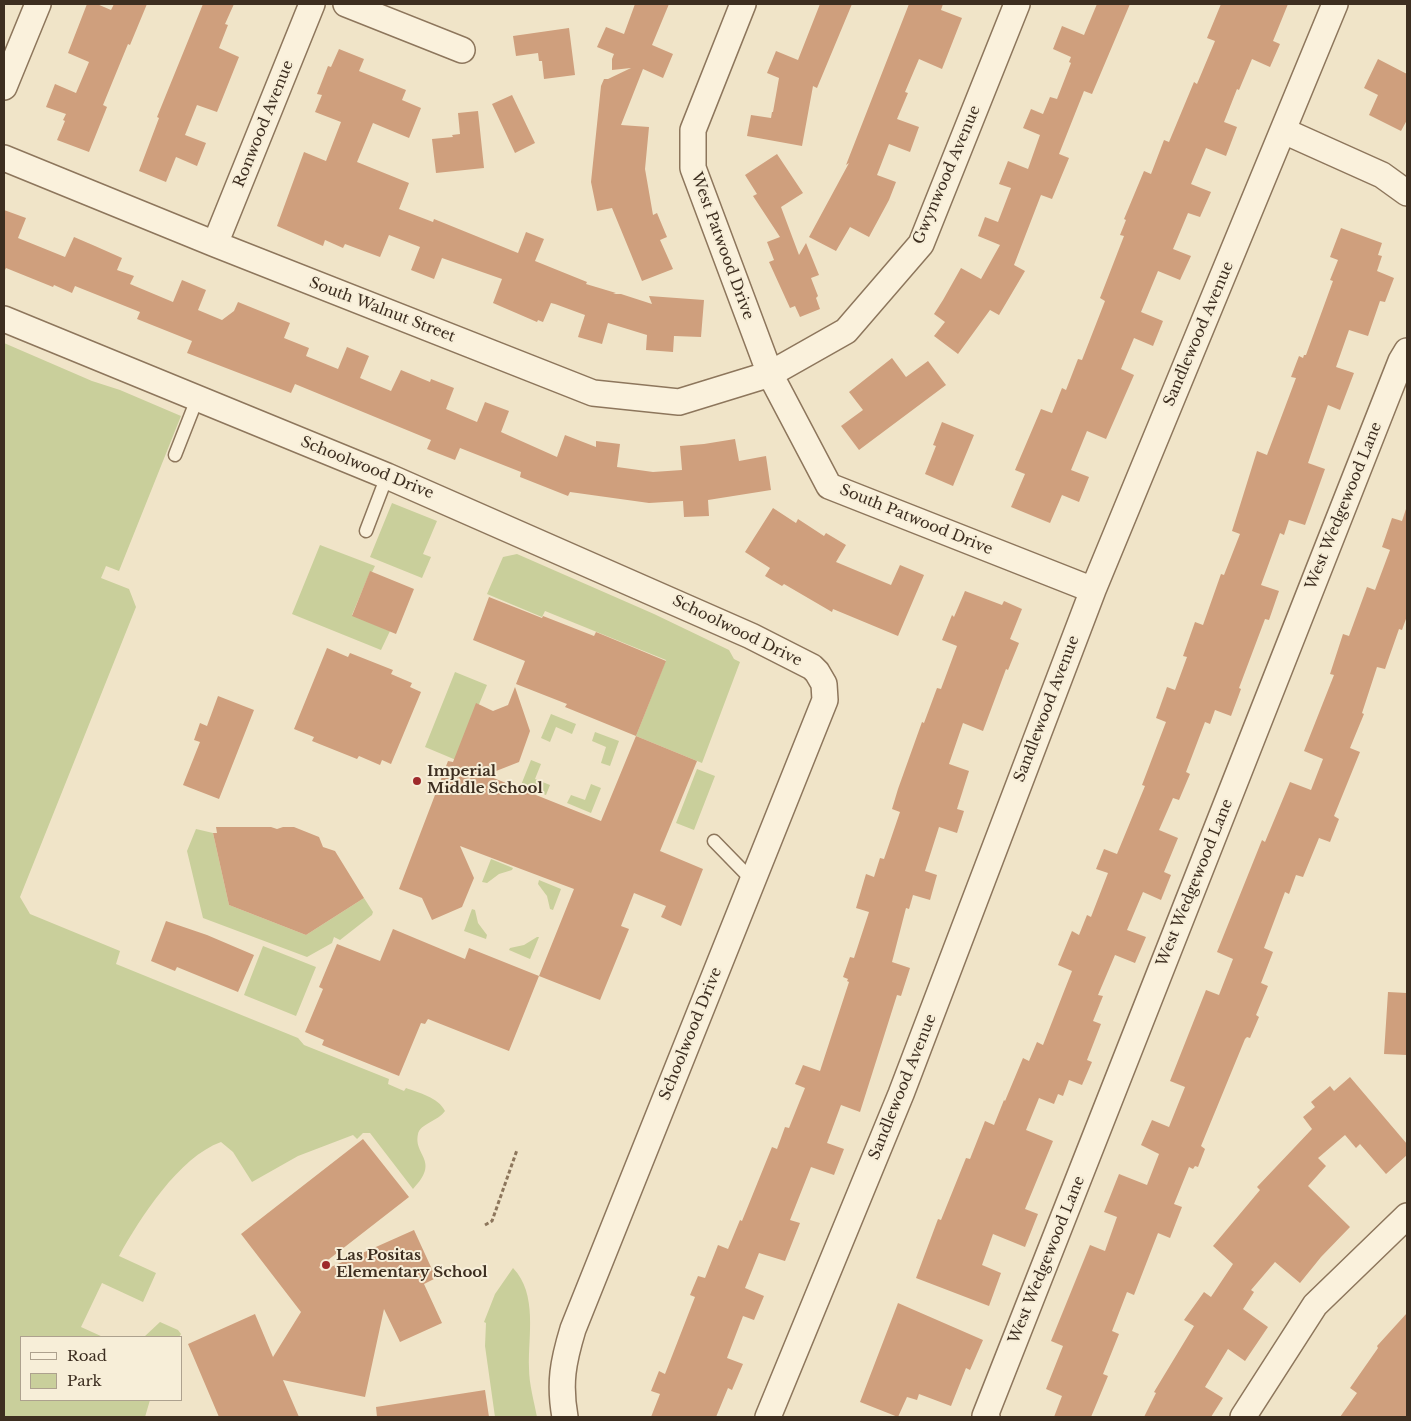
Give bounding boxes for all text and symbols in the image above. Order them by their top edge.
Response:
street label: Ronwood Avenue [230,58,298,190]
street label: Gwynwood Avenue [910,103,984,247]
street label: West Patwood Drive [687,170,757,322]
street label: Sandlewood Avenue [1160,259,1238,409]
street label: South Walnut Street [307,274,457,346]
street label: West Wedgewood Lane [1302,420,1386,592]
street label: Schoolwood Drive [298,433,436,503]
street label: South Patwood Drive [837,481,995,559]
street label: Schoolwood Drive [669,592,805,670]
street label: Sandlewood Avenue [1011,633,1083,785]
place label: Imperial Middle School [427,763,543,798]
marker: Imperial Middle School [411,775,423,787]
street label: West Wedgewood Lane [1153,797,1237,969]
street label: Schoolwood Drive [656,965,726,1103]
street label: Sandlewood Avenue [866,1012,940,1162]
street label: West Wedgewood Lane [1005,1174,1089,1346]
place label: Las Positas Elementary School [336,1247,488,1282]
marker: Las Positas Elementary School [320,1259,332,1271]
legend [20,1336,182,1401]
text: Road [67,1346,107,1365]
text: Park [67,1371,102,1390]

